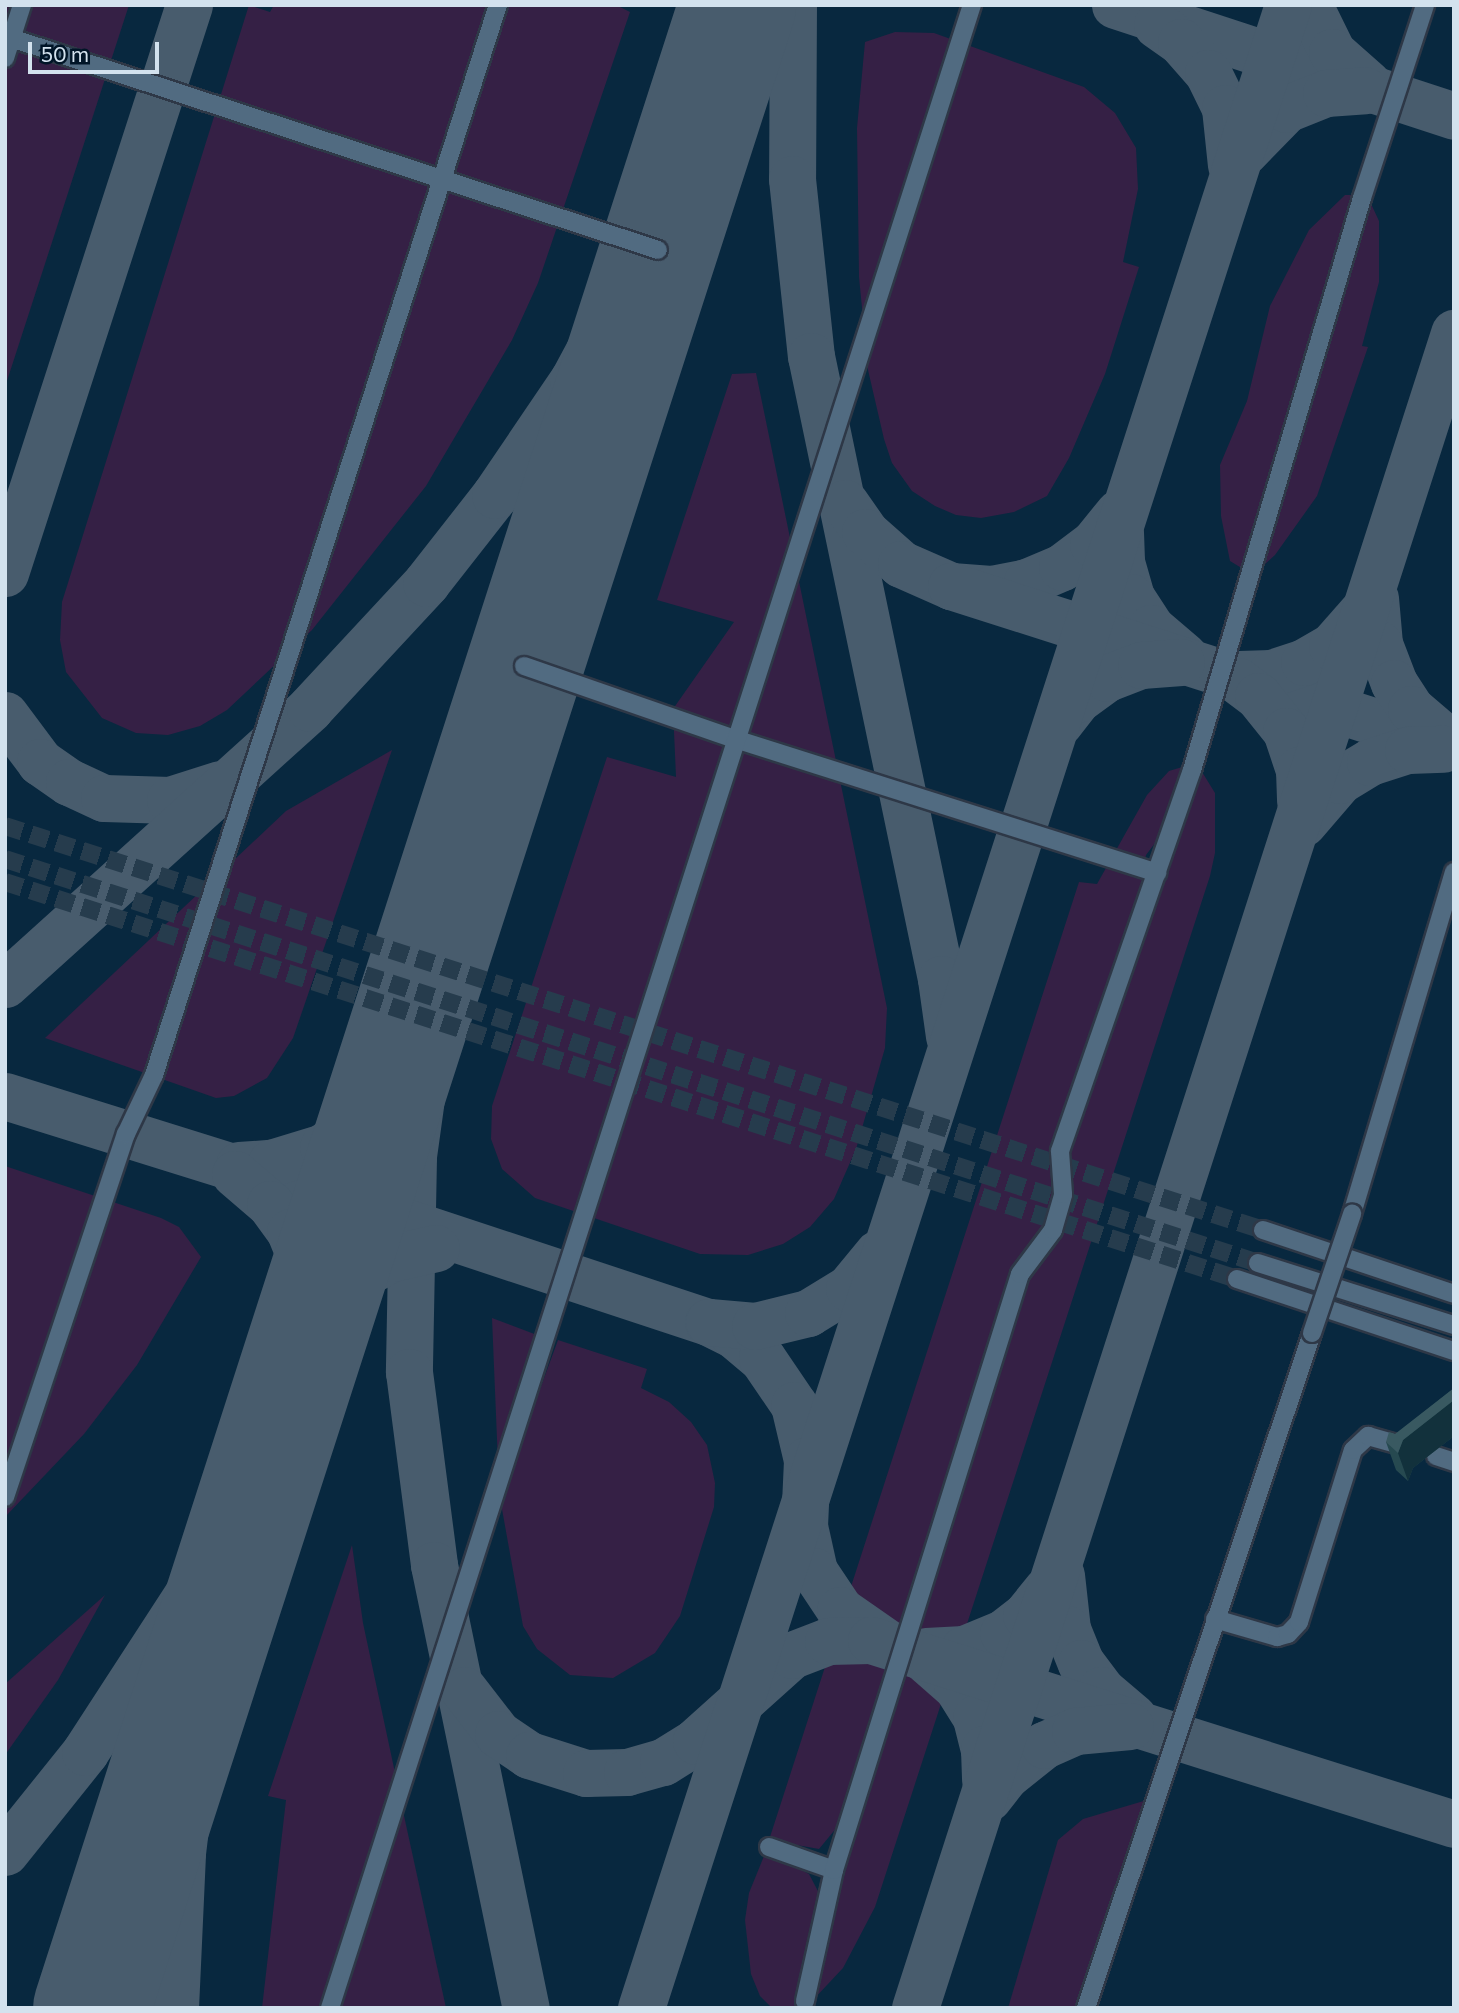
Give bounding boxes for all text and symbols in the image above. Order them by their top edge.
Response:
scale bar [32,28,163,72]
text: 50 m [41,41,89,66]

